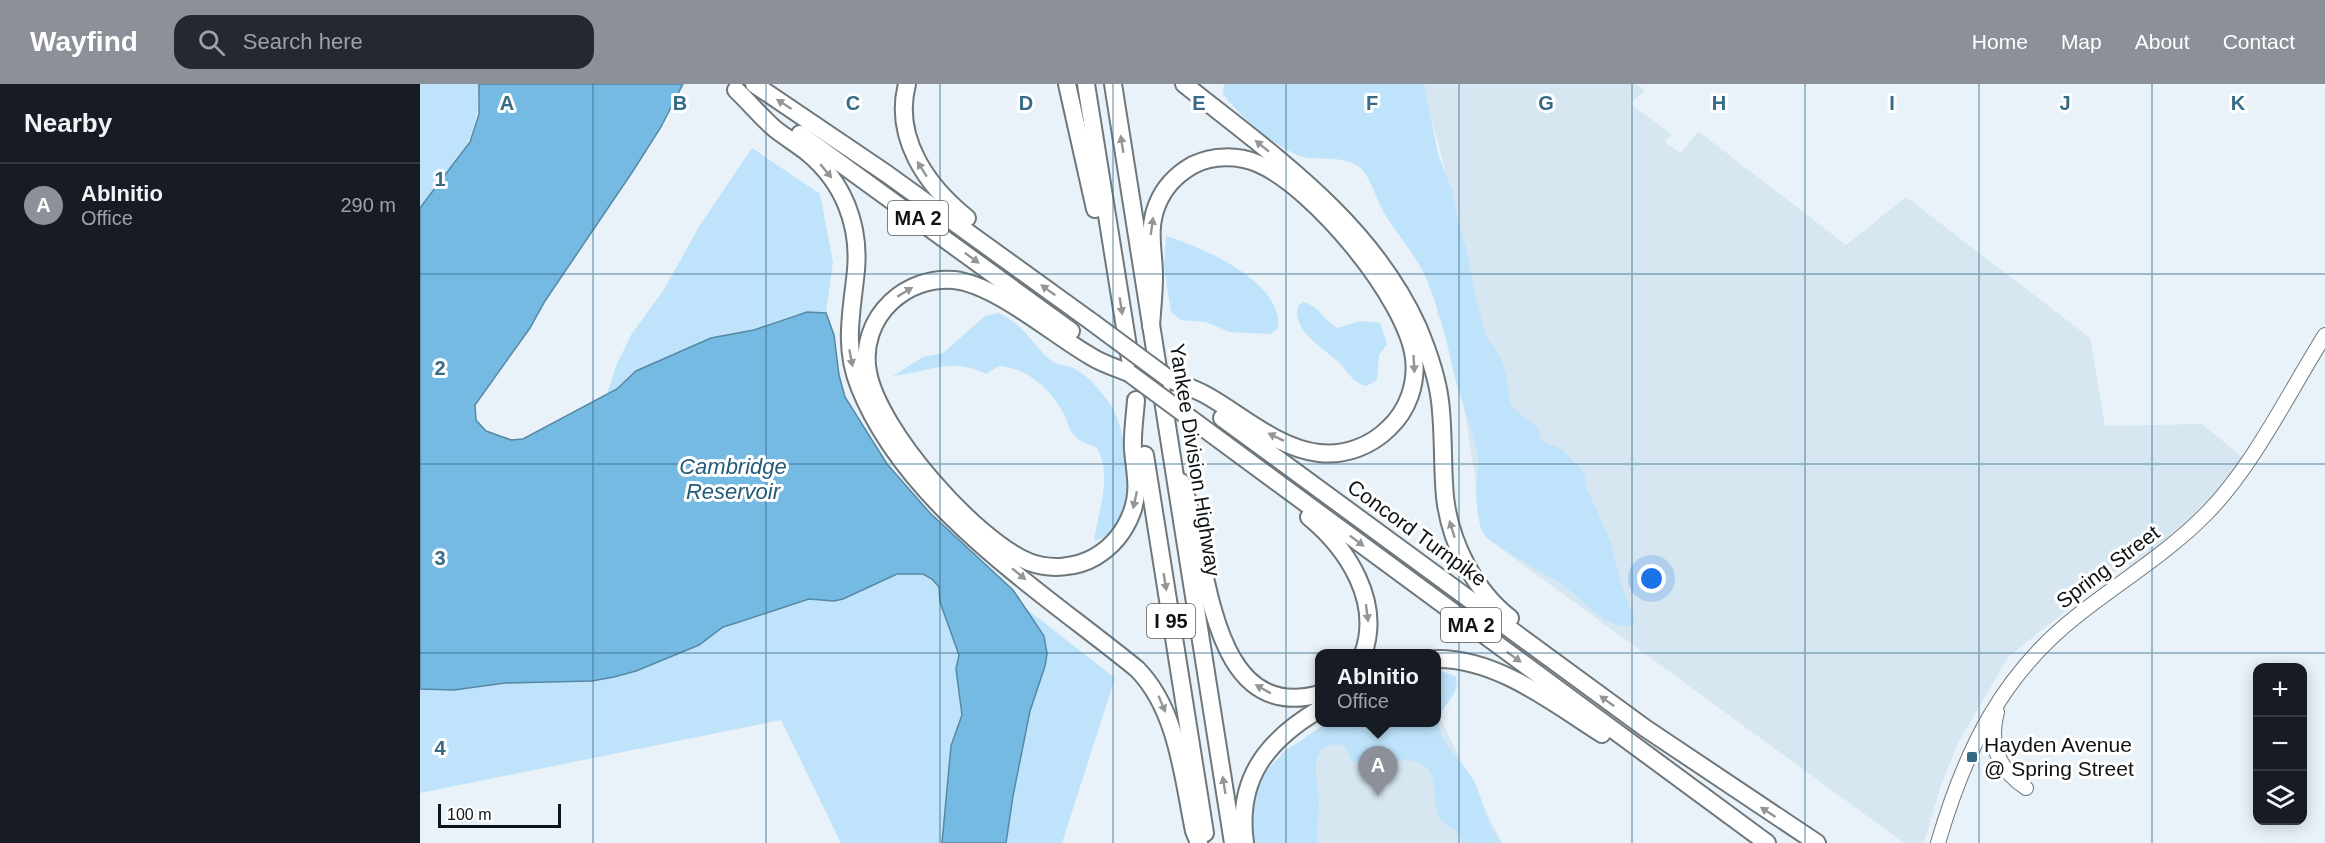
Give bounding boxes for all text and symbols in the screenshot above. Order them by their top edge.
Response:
search box [174,15,594,69]
text: Wayfind [30,26,138,57]
icon: search [195,26,228,59]
text: Search here [243,29,363,54]
text: Home [1972,30,2028,53]
text: Map [2061,30,2102,53]
text: About [2135,30,2190,53]
text: Contact [2223,30,2295,53]
text: A [500,92,514,114]
text: B [673,92,687,114]
text: C [846,92,860,114]
text: D [1019,92,1033,114]
text: E [1192,92,1206,114]
text: F [1366,92,1378,114]
text: G [1538,92,1554,114]
text: H [1712,92,1726,114]
text: I [1889,92,1895,114]
text: J [2059,92,2071,114]
text: K [2231,92,2246,114]
one-way arrow [776,99,793,110]
text: Nearby [24,108,112,138]
one-way arrow [1117,134,1126,153]
one-way arrow [1254,140,1270,153]
one-way arrow [917,161,928,178]
one-way arrow [819,163,832,178]
text: 1 [434,168,446,190]
text: AbInitio [81,181,163,206]
text: A [36,194,51,216]
text: 290 m [340,194,396,216]
road number: MA 2 [888,201,948,235]
text: Office [81,207,133,229]
one-way arrow [1148,216,1157,235]
one-way arrow [963,252,979,264]
one-way arrow [1041,284,1057,296]
one-way arrow [897,287,914,297]
one-way arrow [1117,297,1126,316]
street label: Yankee Division Highway [1166,342,1225,578]
one-way arrow [847,349,856,368]
one-way arrow [1410,354,1419,373]
text: 2 [434,357,446,379]
one-way arrow [1267,432,1284,442]
water label: Cambridge Reservoir [679,454,787,504]
street label: Concord Turnpike [1343,475,1491,591]
one-way arrow [1130,490,1139,509]
one-way arrow [1447,519,1456,537]
street label: Spring Street [2052,520,2164,613]
one-way arrow [1349,535,1365,547]
text: 3 [434,547,446,569]
your location [1637,564,1666,593]
one-way arrow [1011,568,1027,581]
one-way arrow [1161,573,1170,592]
one-way arrow [1363,603,1372,622]
road number: I 95 [1147,604,1195,638]
road number: MA 2 [1441,608,1501,642]
popup [1315,649,1441,727]
one-way arrow [1506,651,1522,663]
map controls [2253,663,2307,825]
button: + [2253,663,2307,717]
text: AbInitio [1337,664,1419,689]
one-way arrow [1254,684,1271,694]
text: Office [1337,690,1389,712]
one-way arrow [1158,695,1167,713]
one-way arrow [1600,695,1616,707]
button: − [2253,717,2307,771]
place label: Hayden Avenue @ Spring Street [1984,733,2134,780]
text: 4 [434,737,446,759]
pin: A [1358,746,1398,796]
marker: Hayden Avenue @ Spring Street [1965,750,1979,764]
button: layers [2253,771,2307,825]
one-way arrow [1219,776,1228,795]
scale bar [438,801,561,828]
text: 100 m [447,806,491,823]
one-way arrow [1759,806,1776,817]

